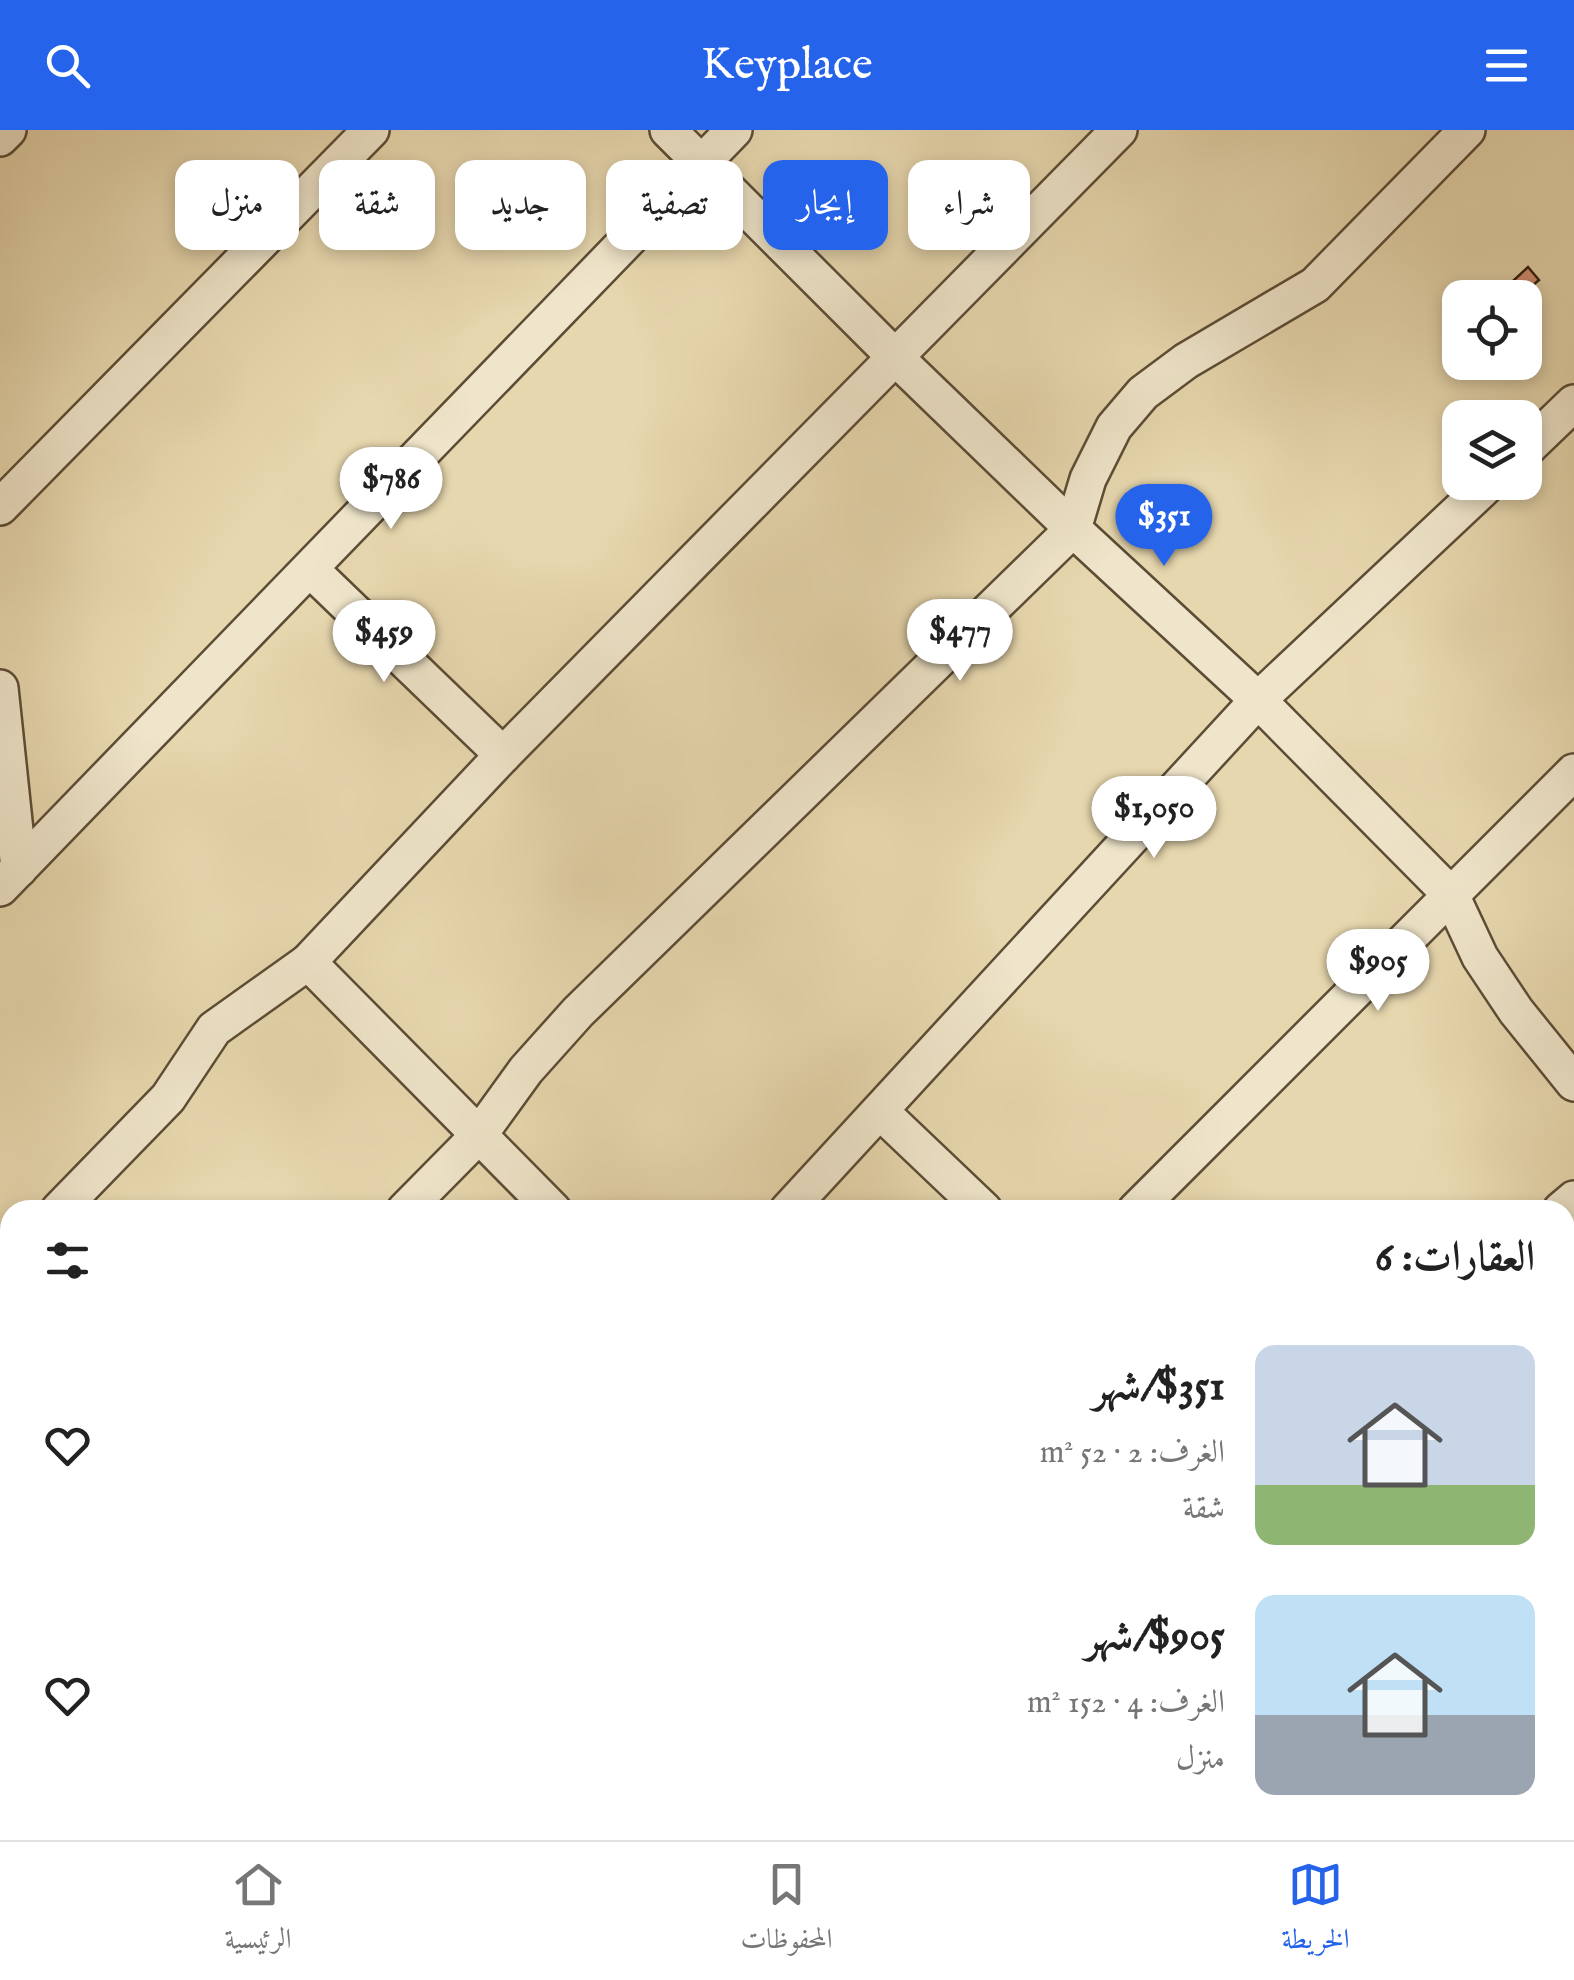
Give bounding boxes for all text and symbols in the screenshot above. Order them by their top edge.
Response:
text: Keyplace [701,37,873,94]
icon: search [40,38,95,93]
icon: menu [1479,38,1534,93]
chip: منزل [175,160,299,250]
chip: شقة [319,160,435,250]
chip: جديد [455,160,586,250]
chip: تصفية [606,160,743,250]
chip: إيجار [763,160,888,250]
chip: شراء [908,160,1030,250]
map controls [1442,280,1542,500]
button: locate [1442,280,1542,380]
button: layers [1442,400,1542,500]
pin: $786 [332,447,450,532]
text: $786 [362,459,420,500]
pin: $351 [1105,484,1223,569]
text: $351 [1137,496,1191,537]
pin: $477 [901,599,1019,684]
pin: $459 [325,600,443,685]
text: $477 [929,611,991,652]
text: $459 [355,612,413,653]
pin: $1,050 [1073,776,1235,861]
text: $1,050 [1113,788,1195,829]
pin: $905 [1319,929,1437,1014]
text: $905 [1349,941,1408,982]
text: العقارات: 6 [1375,1232,1535,1285]
icon: filters [40,1233,95,1288]
text: $351/شهر [1093,1361,1225,1414]
icon: home [1335,1385,1455,1505]
icon: heart [40,1418,95,1473]
text: الغرف: 2 · 52 m² [1040,1433,1225,1474]
text: شقة [1183,1489,1225,1530]
text: $905/شهر [1085,1611,1225,1664]
icon: home [1335,1635,1455,1755]
icon: heart [40,1668,95,1723]
text: الغرف: 4 · 152 m² [1027,1683,1225,1724]
text: منزل [1176,1739,1225,1780]
tab: الرئيسية [224,1857,292,1966]
tab: المحفوظات [740,1857,833,1966]
tab: الخريطة [1281,1857,1350,1966]

